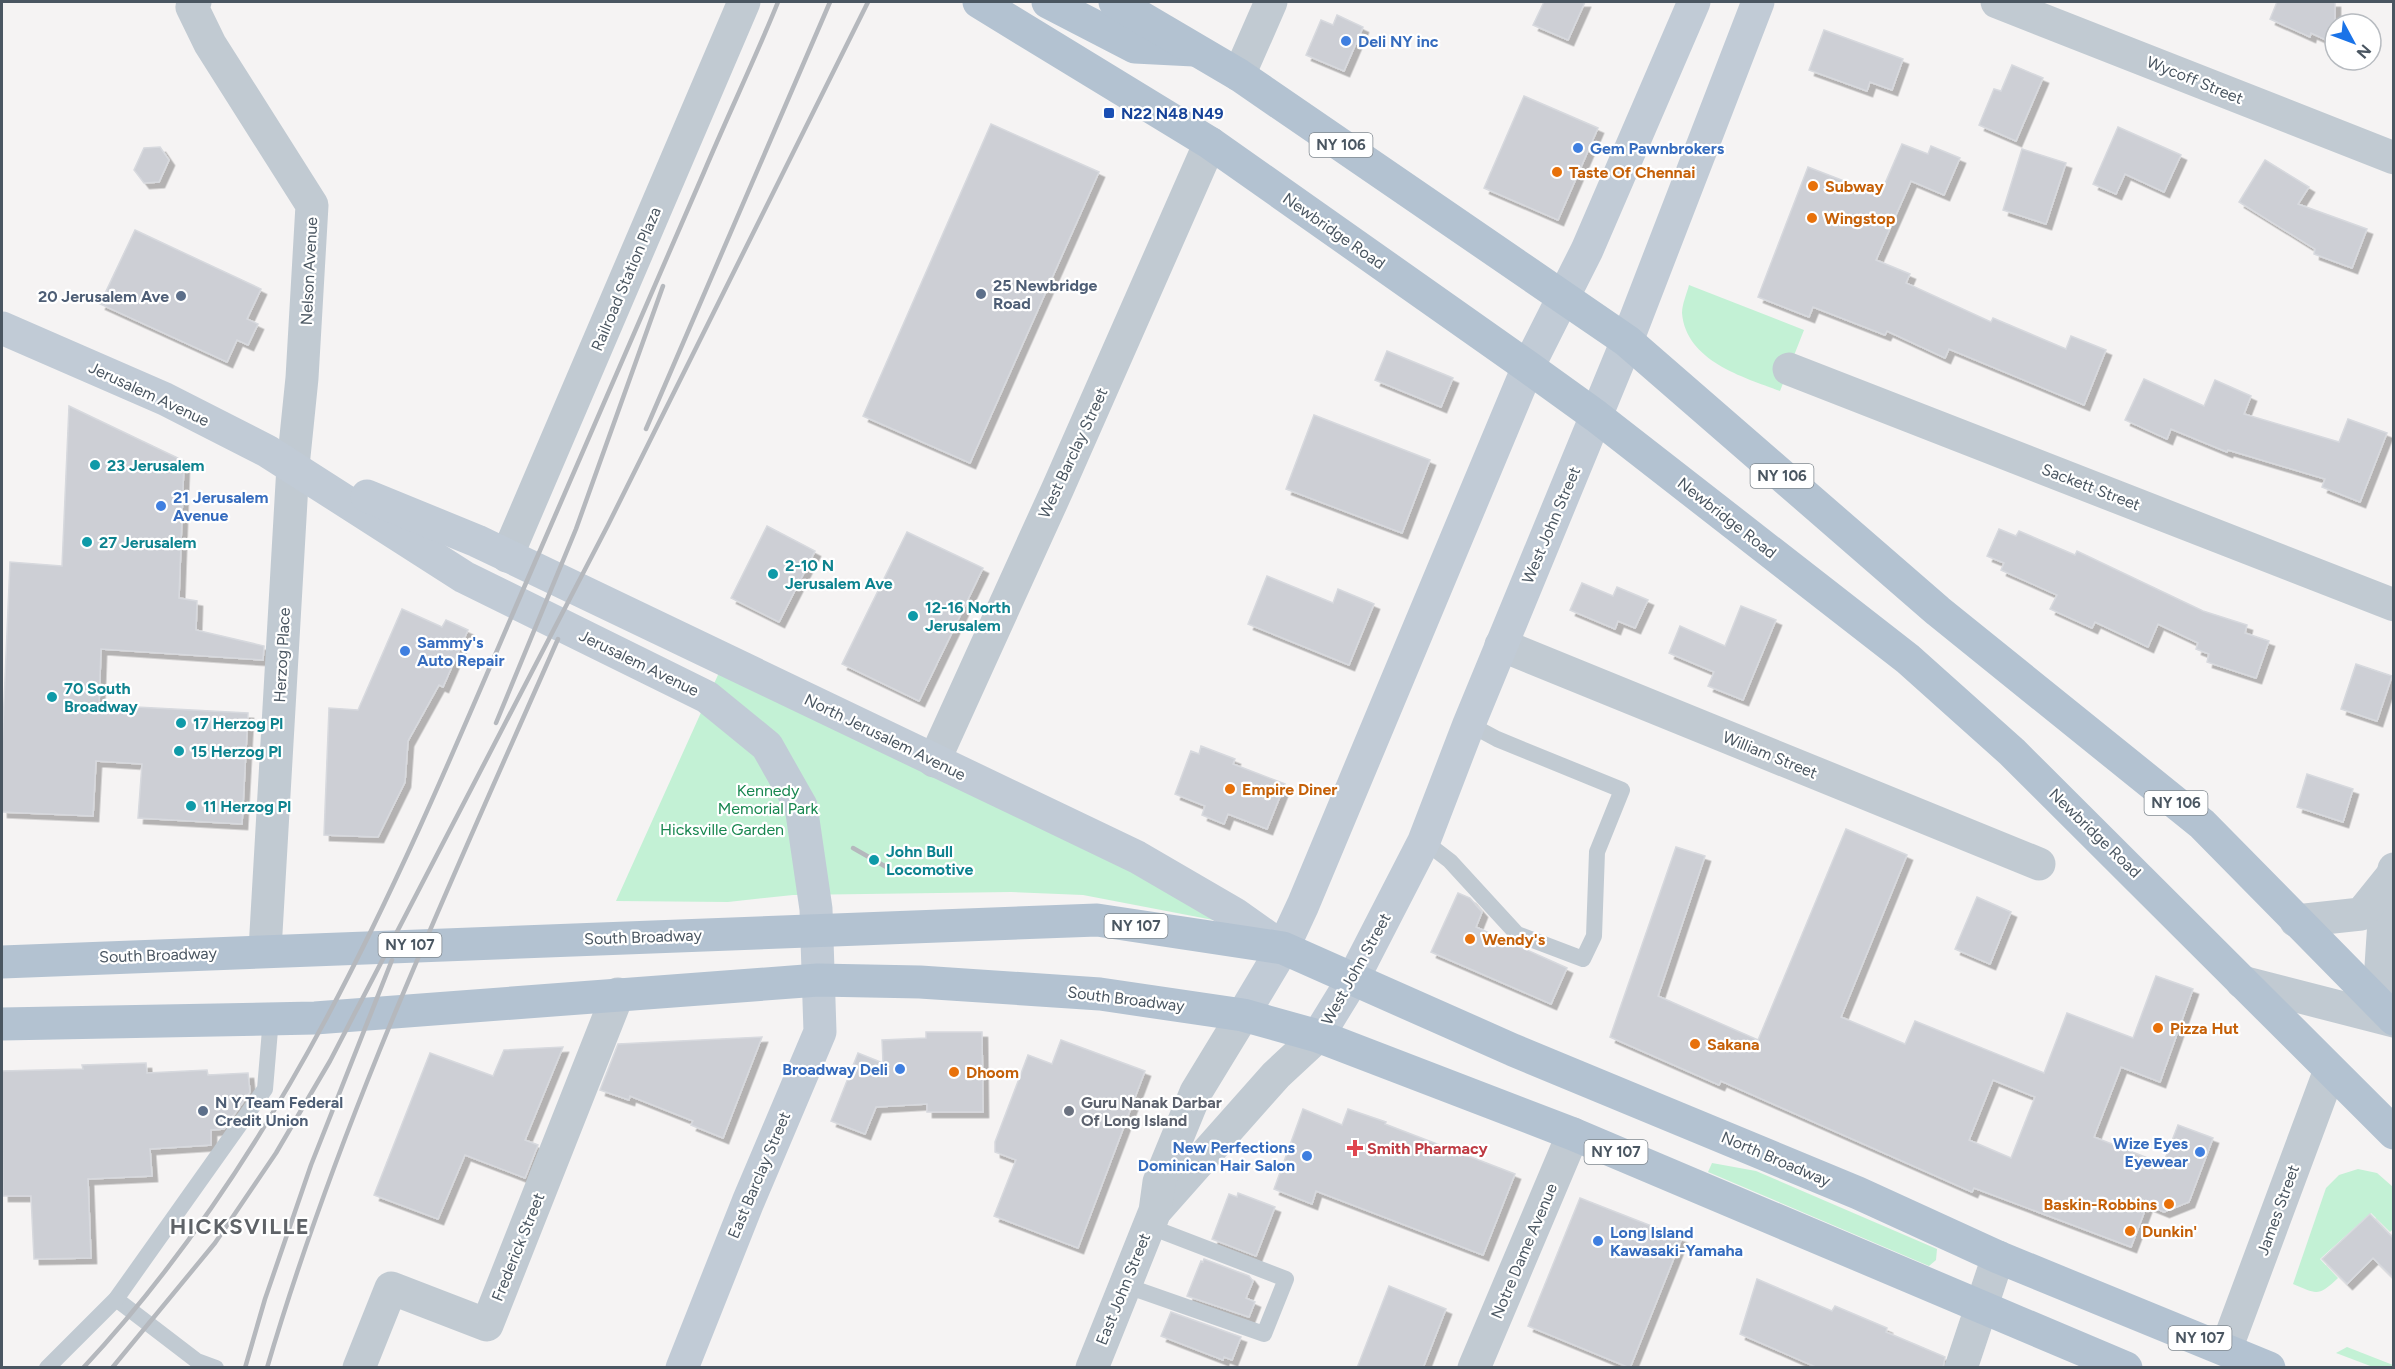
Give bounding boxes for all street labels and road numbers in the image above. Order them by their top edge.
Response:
street label: Wycoff Street [2144,52,2246,108]
road number: NY 106 [1310,133,1372,157]
street label: Newbridge Road [1279,189,1389,273]
street label: Railroad Station Plaza [587,204,665,354]
street label: Nelson Avenue [297,216,321,326]
street label: Jerusalem Avenue [86,358,213,430]
street label: West Barclay Street [1034,385,1112,521]
street label: Sackett Street [2039,460,2143,514]
street label: West John Street [1518,464,1584,586]
road number: NY 106 [1750,464,1814,488]
street label: Newbridge Road [1674,473,1780,563]
street label: Herzog Place [270,607,294,703]
street label: Jerusalem Avenue [576,626,702,700]
street label: North Jerusalem Avenue [801,690,969,784]
street label: William Street [1720,727,1820,783]
street label: Newbridge Road [2045,784,2145,882]
road number: NY 106 [2144,791,2208,815]
street label: West John Street [1317,910,1395,1028]
road number: NY 107 [1104,914,1168,938]
street label: South Broadway [584,925,703,949]
road number: NY 107 [378,933,442,957]
street label: South Broadway [99,943,218,967]
street label: South Broadway [1066,982,1186,1016]
street label: East Barclay Street [724,1109,794,1241]
street label: North Broadway [1719,1127,1834,1191]
road number: NY 107 [1584,1140,1648,1164]
street label: James Street [2253,1162,2303,1258]
street label: Notre Dame Avenue [1487,1180,1561,1322]
street label: Frederick Street [488,1190,548,1304]
street label: East John Street [1092,1230,1154,1348]
road number: NY 107 [2168,1326,2232,1350]

